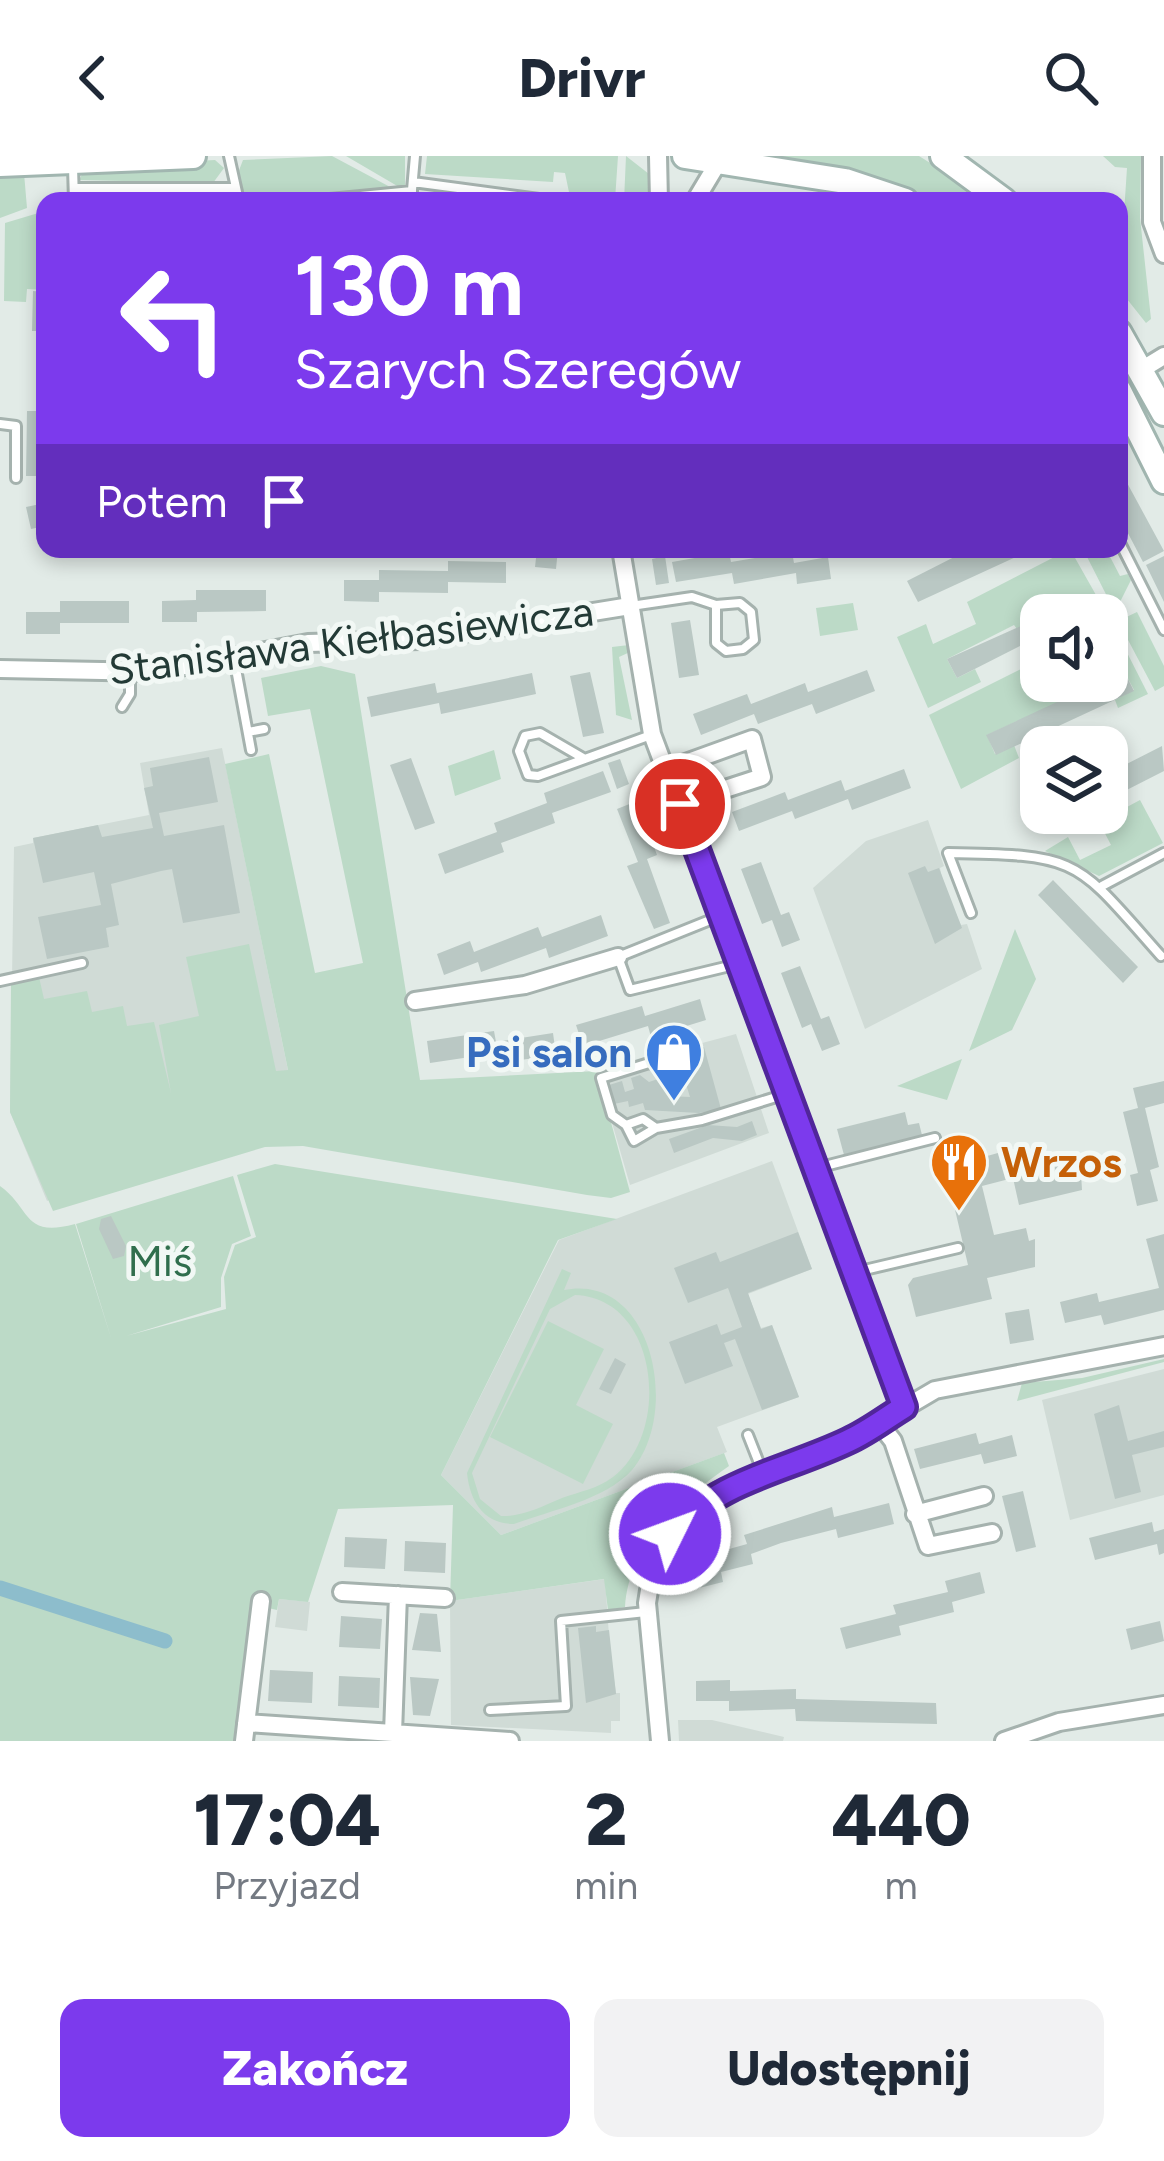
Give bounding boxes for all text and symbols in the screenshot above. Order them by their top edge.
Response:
icon: back [60,45,126,111]
icon: search [1038,45,1104,111]
text: Drivr [519,46,645,111]
text: 130 m [294,235,524,336]
icon: left [96,240,252,396]
text: Szarych Szeregów [294,337,741,402]
icon: arrive [251,468,317,534]
text: Potem [96,474,227,528]
street label: Stanisława Kiełbasiewicza [106,585,596,696]
map controls [1020,594,1128,834]
button: sound [1020,594,1128,702]
button: layers [1020,726,1128,834]
pin [629,753,731,855]
icon: arrive [647,771,713,837]
shop icon: Psi salon [643,1021,705,1103]
place label: Psi salon [466,1027,632,1078]
restaurant icon: Wrzos [928,1131,990,1213]
place label: Wrzos [1001,1137,1122,1188]
park label: Miś [127,1236,193,1287]
position arrow [607,1471,733,1597]
text: 17:04 [193,1777,381,1863]
text: 2 [585,1777,627,1863]
text: 440 [832,1777,971,1863]
text: Przyjazd [213,1862,361,1909]
text: min [574,1862,638,1909]
text: m [885,1862,918,1909]
button: Zakończ [60,1999,570,2137]
button: Udostępnij [594,1999,1104,2137]

